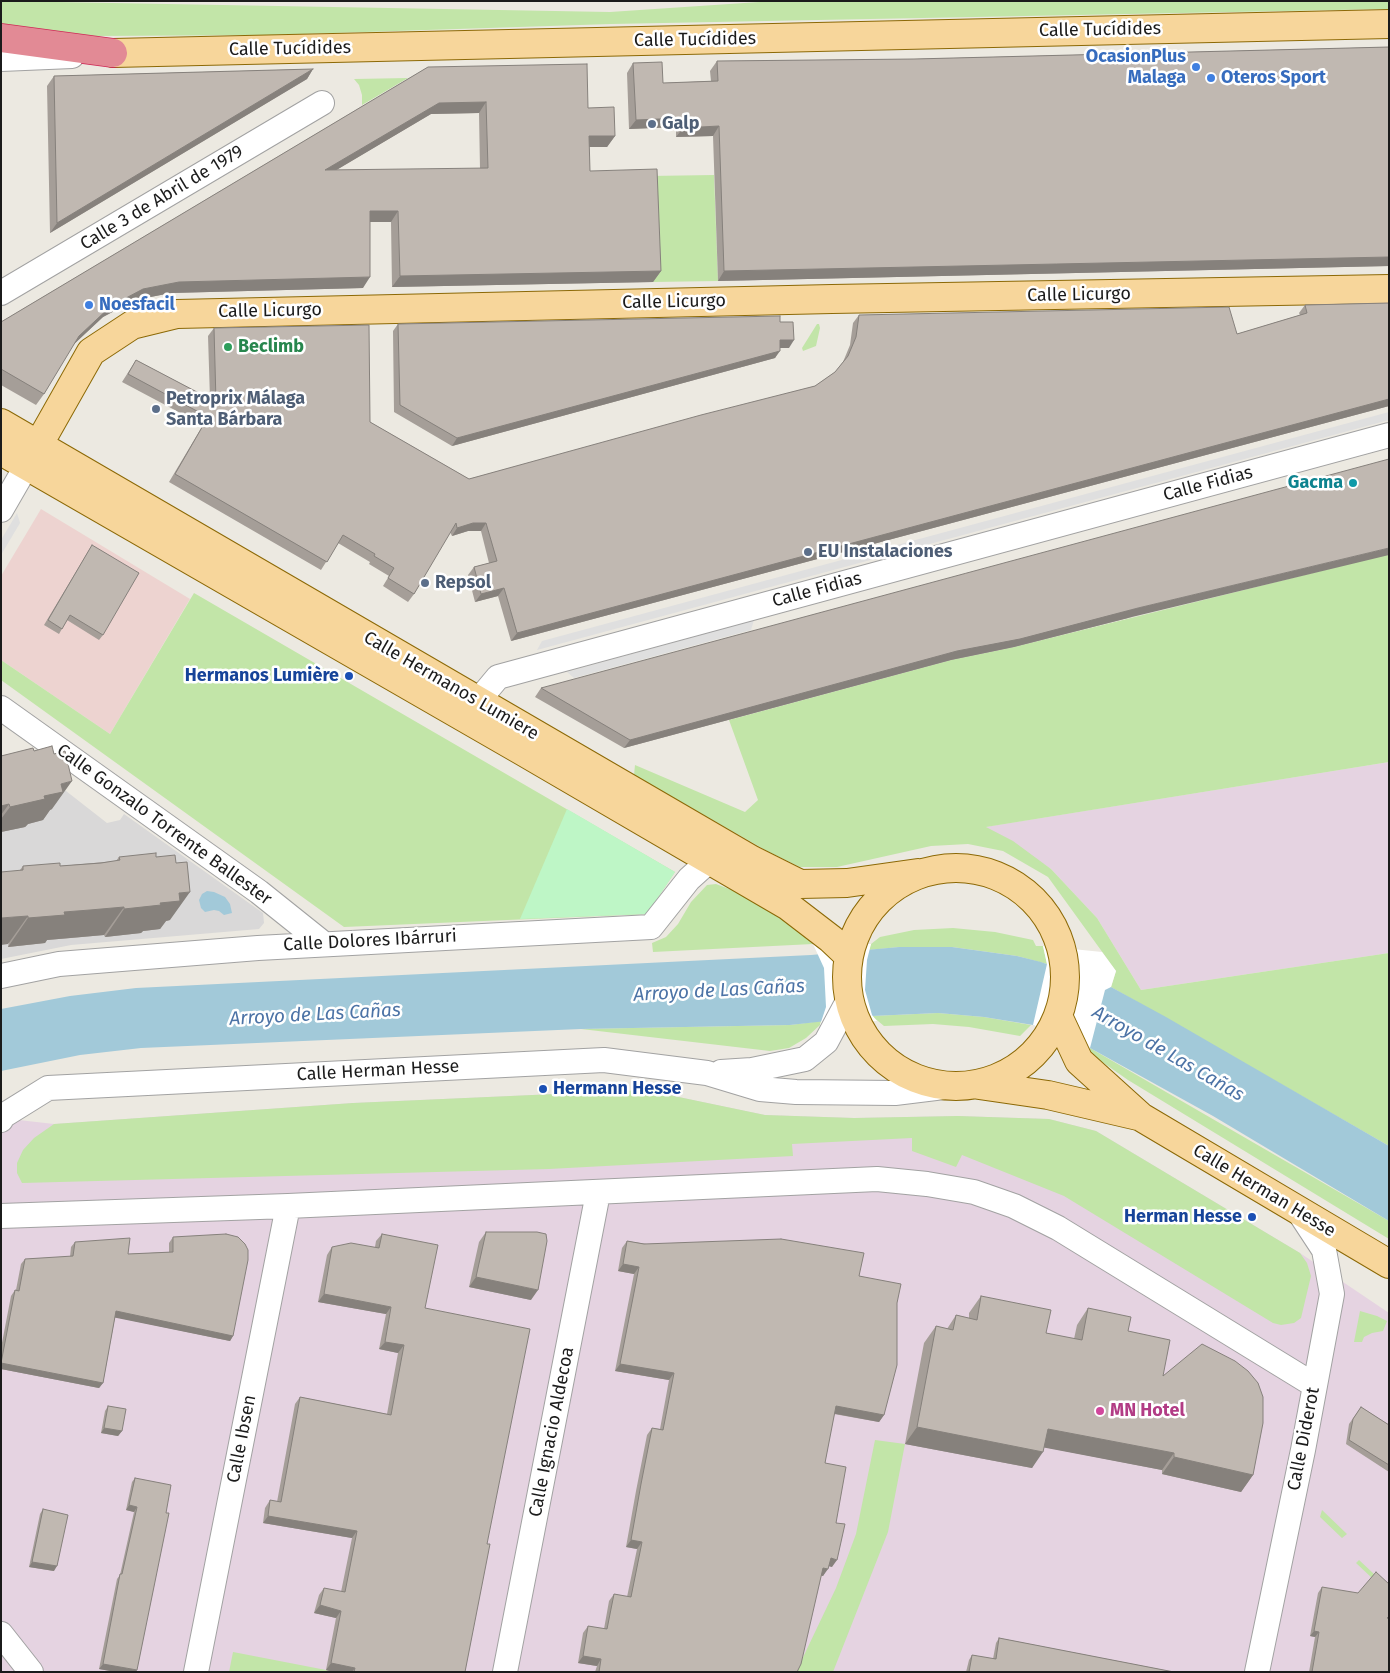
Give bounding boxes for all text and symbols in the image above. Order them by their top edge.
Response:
street label: Calle Tucídides [1039,18,1161,42]
street label: Calle Tucídides [634,28,756,52]
street label: Calle Tucídides [229,37,351,61]
place label: OcasionPlus Malaga [1086,46,1186,88]
marker: OcasionPlus Malaga [1190,61,1202,73]
place label: Oteros Sport [1221,67,1326,89]
marker: Oteros Sport [1205,72,1217,84]
place label: Galp [662,113,699,135]
marker: Galp [646,118,658,130]
street label: Calle 3 de Abril de 1979 [77,141,247,255]
street label: Calle Licurgo [1027,283,1131,307]
street label: Calle Licurgo [622,290,726,314]
place label: Noesfacil [99,294,175,316]
marker: Noesfacil [83,299,95,311]
street label: Calle Licurgo [218,299,322,323]
place label: Beclimb [238,336,304,358]
marker: Beclimb [222,341,234,353]
place label: Petroprix Málaga Santa Bárbara [166,388,305,430]
marker: Petroprix Málaga Santa Bárbara [150,403,162,415]
street label: Calle Fidias [1161,462,1255,506]
place label: Gacma [1288,472,1343,494]
marker: Gacma [1347,477,1359,489]
place label: EU Instalaciones [818,541,953,563]
marker: EU Instalaciones [802,546,814,558]
street label: Calle Fidias [770,568,864,612]
place label: Repsol [435,572,491,594]
marker: Repsol [419,577,431,589]
street label: Calle Hermanos Lumiere [360,627,542,745]
place label: Hermanos Lumière [185,665,339,687]
marker: Hermanos Lumière [343,670,355,682]
street label: Calle Gonzalo Torrente Ballester [52,740,276,910]
street label: Calle Dolores Ibárruri [283,926,457,956]
water label: Arroyo de Las Cañas [633,975,805,1007]
water label: Arroyo de Las Cañas [229,999,401,1031]
water label: Arroyo de Las Cañas [1088,1001,1248,1107]
street label: Calle Herman Hesse [296,1056,460,1086]
place label: Hermann Hesse [553,1078,681,1100]
marker: Hermann Hesse [537,1083,549,1095]
street label: Calle Herman Hesse [1189,1140,1339,1242]
place label: Herman Hesse [1124,1206,1242,1228]
marker: Herman Hesse [1246,1211,1258,1223]
street label: Calle Ignacio Aldecoa [525,1345,579,1519]
street label: Calle Diderot [1283,1385,1325,1493]
street label: Calle Ibsen [223,1393,261,1485]
place label: MN Hotel [1110,1400,1185,1422]
marker: MN Hotel [1094,1405,1106,1417]

